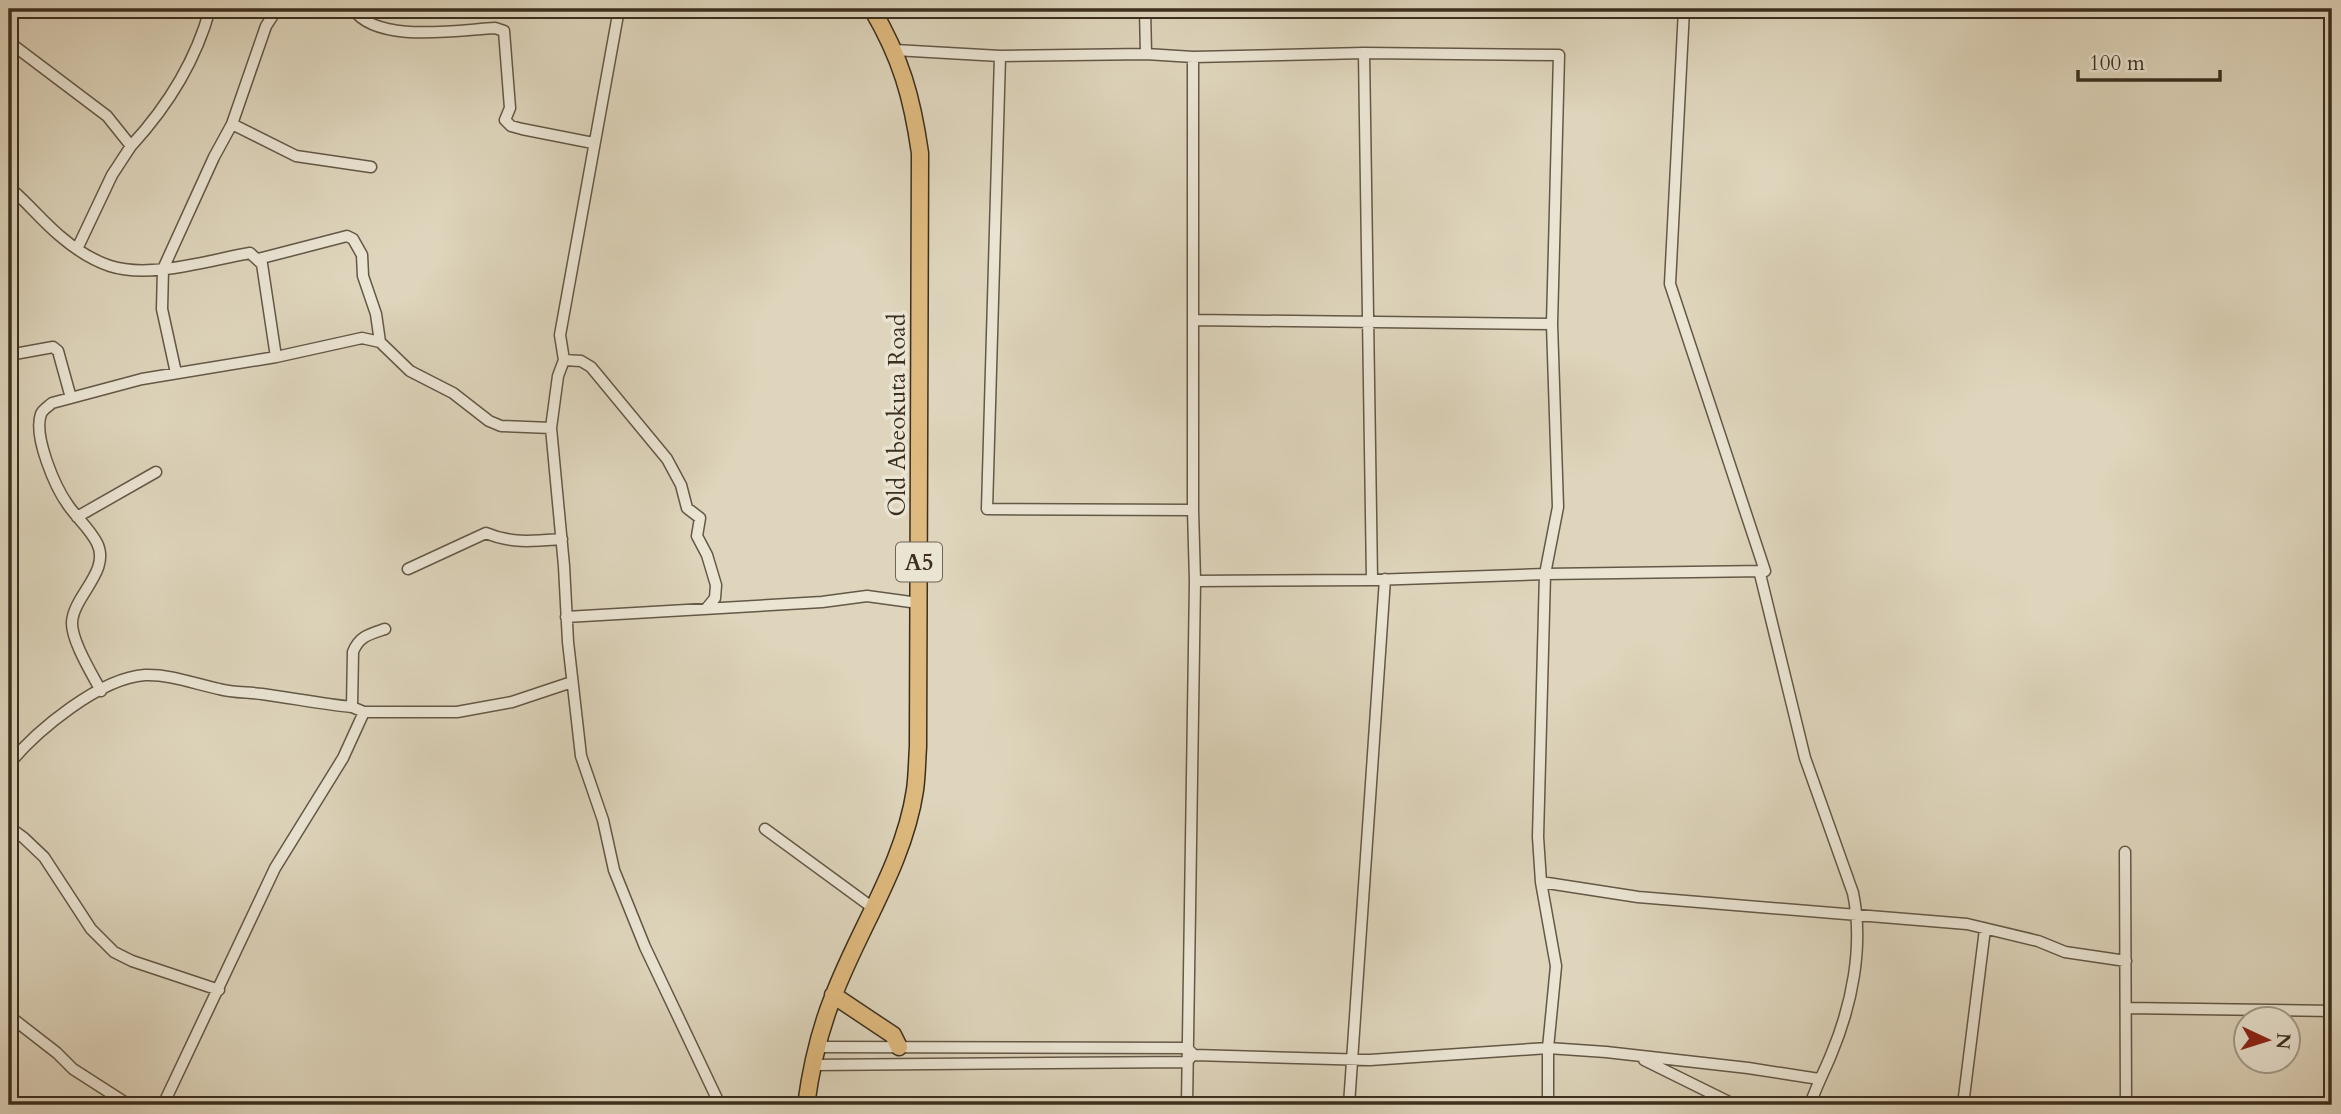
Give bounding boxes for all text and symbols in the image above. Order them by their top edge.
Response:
scale bar [2078,38,2220,82]
text: 100 m [2089,49,2145,78]
street label: Old Abeokuta Road [881,313,914,517]
road number: A5 [896,542,942,582]
north arrow [2232,1006,2302,1076]
text: N [2269,1032,2297,1051]

